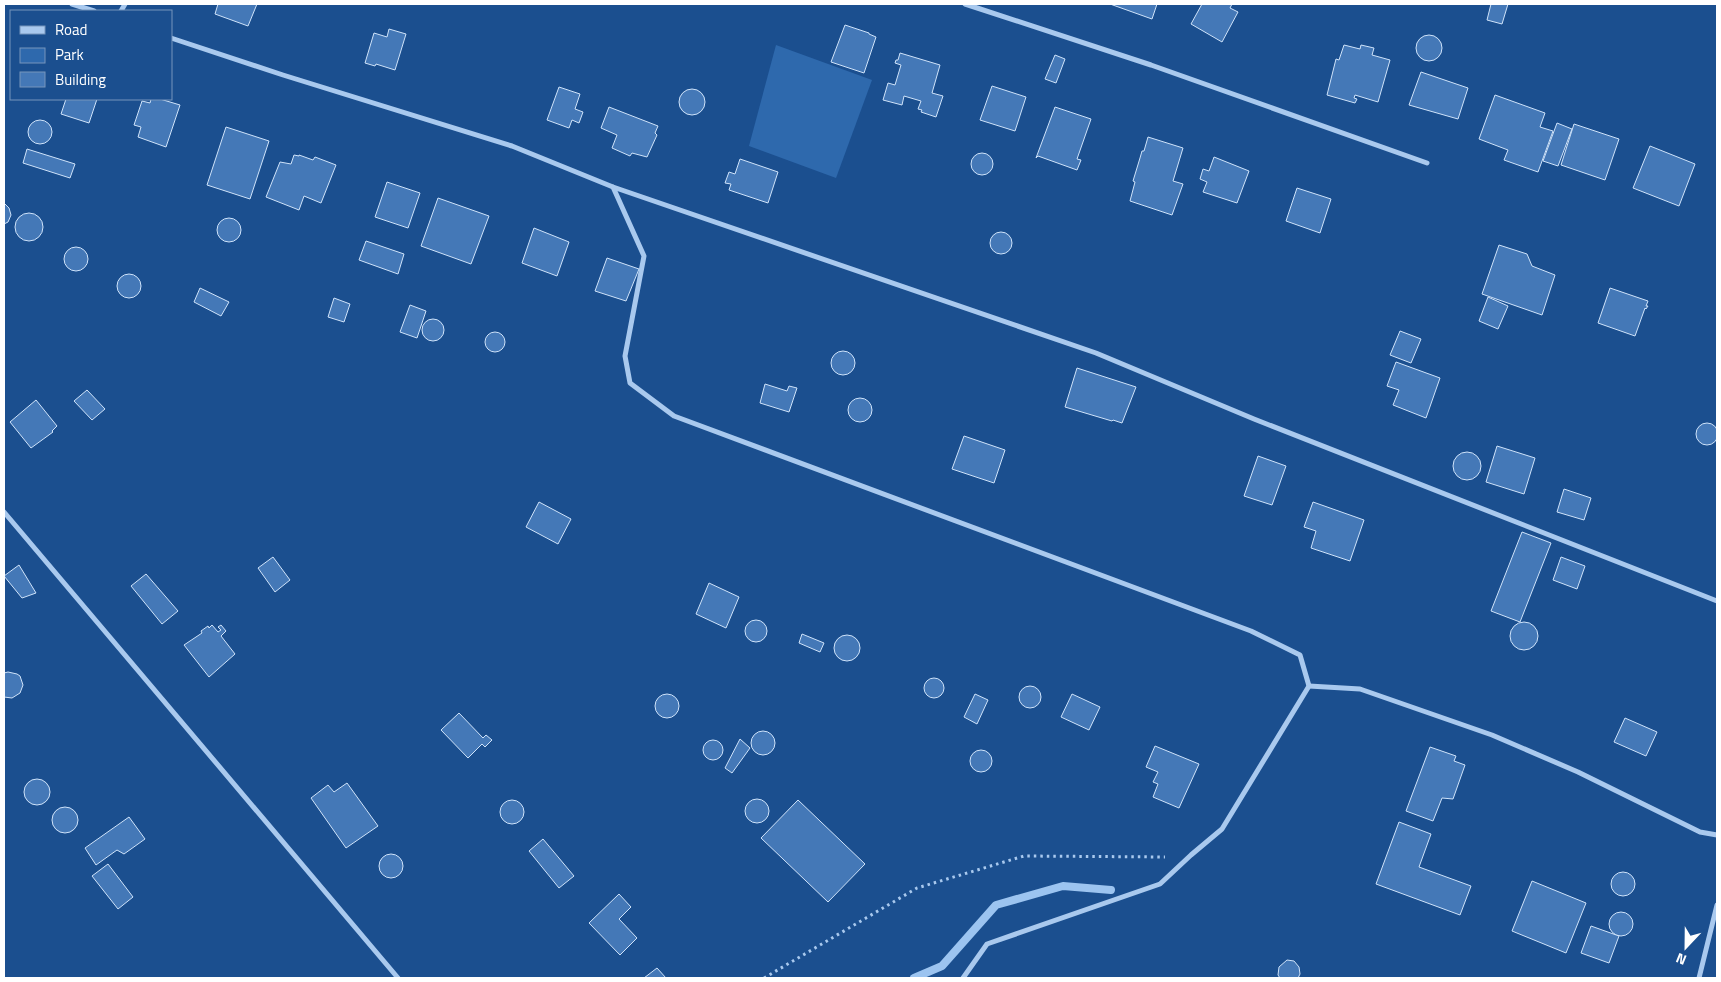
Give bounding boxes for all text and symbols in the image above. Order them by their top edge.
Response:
legend [10,10,172,100]
text: Road [55,18,87,41]
text: Park [55,43,84,66]
text: Building [55,68,106,91]
north arrow [1661,922,1711,972]
text: N [1673,948,1689,971]

